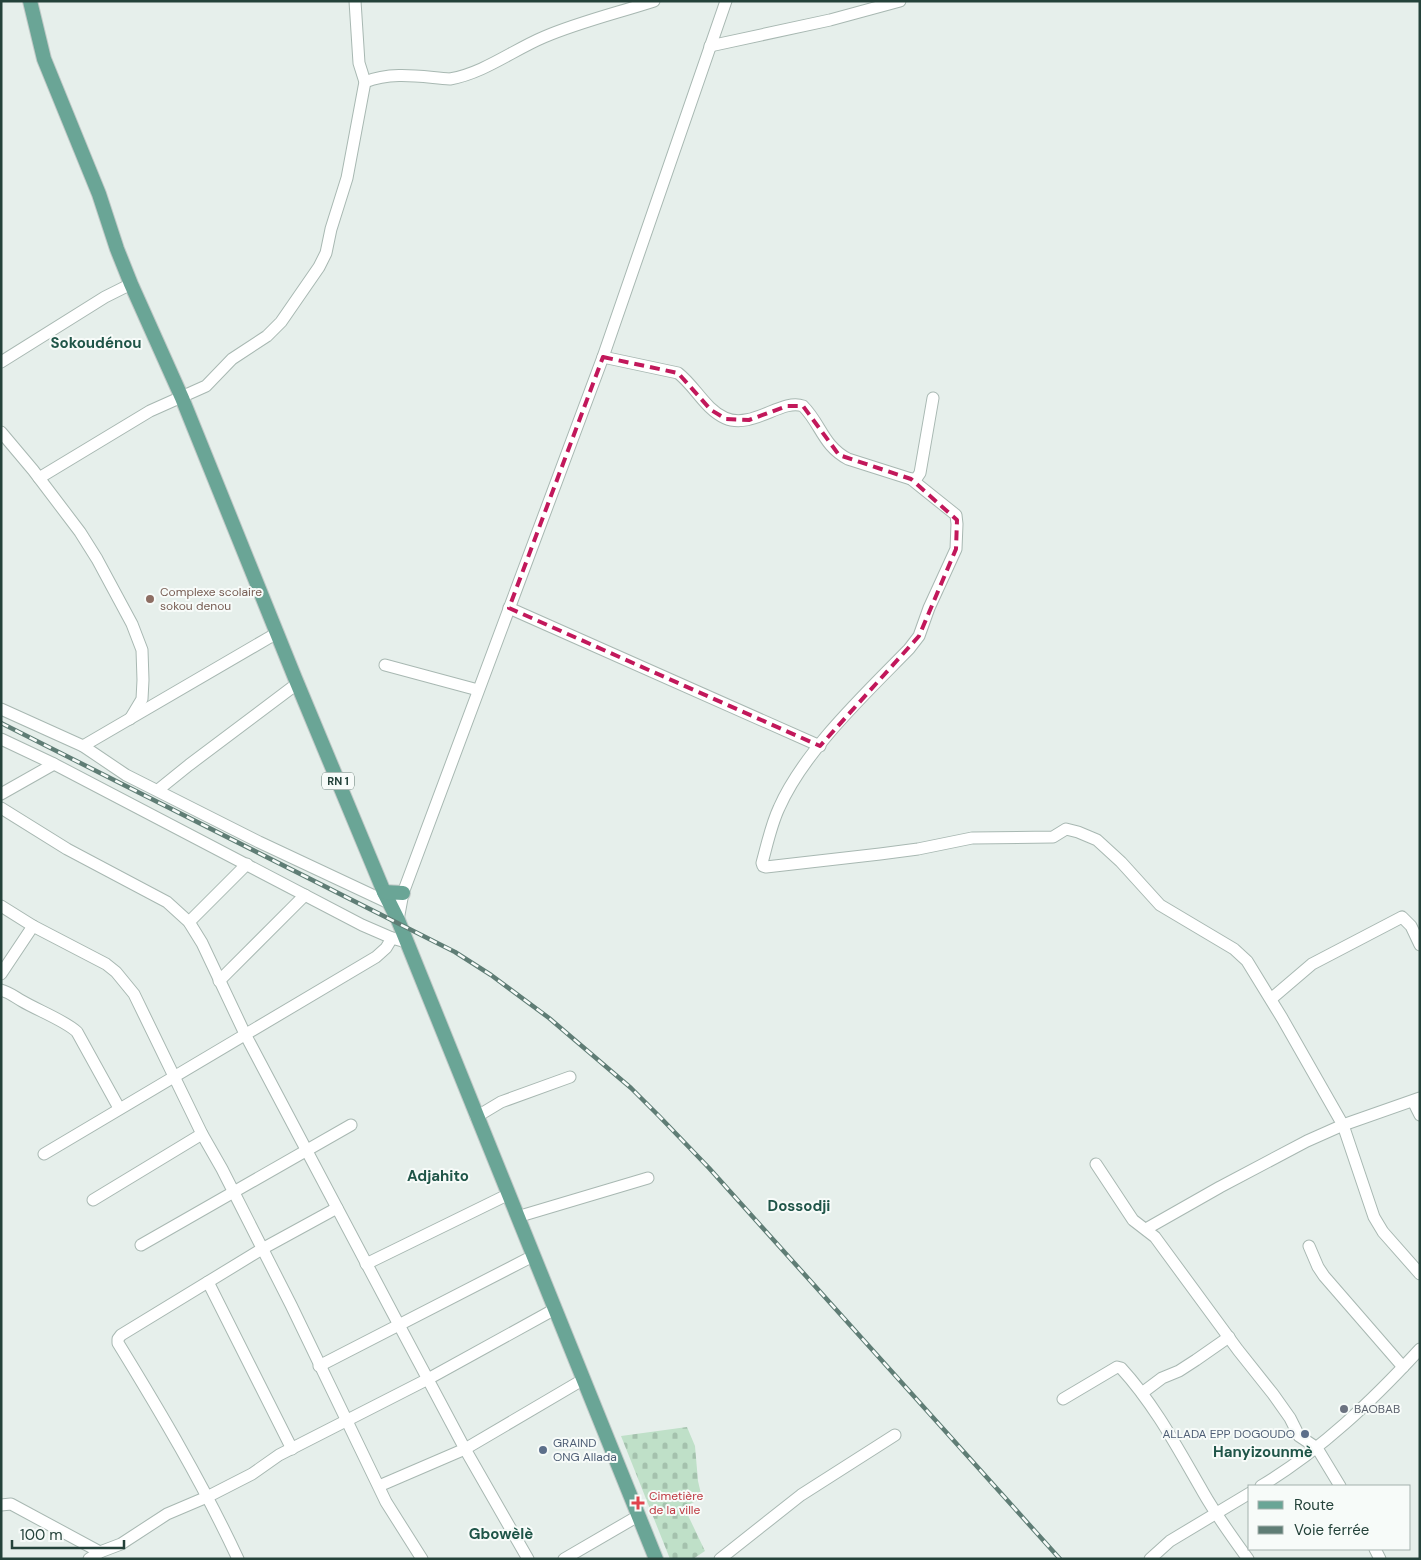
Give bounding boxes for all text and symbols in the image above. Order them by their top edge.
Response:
district label: Sokoudénou [50,333,142,353]
place label: Complexe scolaire sokou denou [160,584,262,614]
marker: Complexe scolaire sokou denou [144,593,156,605]
road number: RN 1 [322,772,354,789]
district label: Adjahito [407,1166,469,1186]
district label: Dossodji [768,1196,830,1216]
place label: BAOBAB [1354,1401,1400,1417]
marker: BAOBAB [1338,1403,1350,1415]
place label: ALLADA EPP DOGOUDO [1162,1426,1295,1442]
marker: ALLADA EPP DOGOUDO [1299,1428,1311,1440]
place label: GRAIND ONG Allada [553,1435,617,1465]
district label: Hanyizounmè [1213,1442,1313,1462]
marker: GRAIND ONG Allada [537,1444,549,1456]
legend [1248,1485,1411,1550]
place label: Cimetière de la ville [649,1488,703,1518]
text: Route [1294,1495,1334,1515]
marker: Cimetière de la ville [631,1496,645,1510]
scale bar [12,1518,125,1550]
text: Voie ferrée [1294,1520,1369,1540]
district label: Gbowèlè [469,1524,533,1544]
text: 100 m [20,1525,63,1545]

